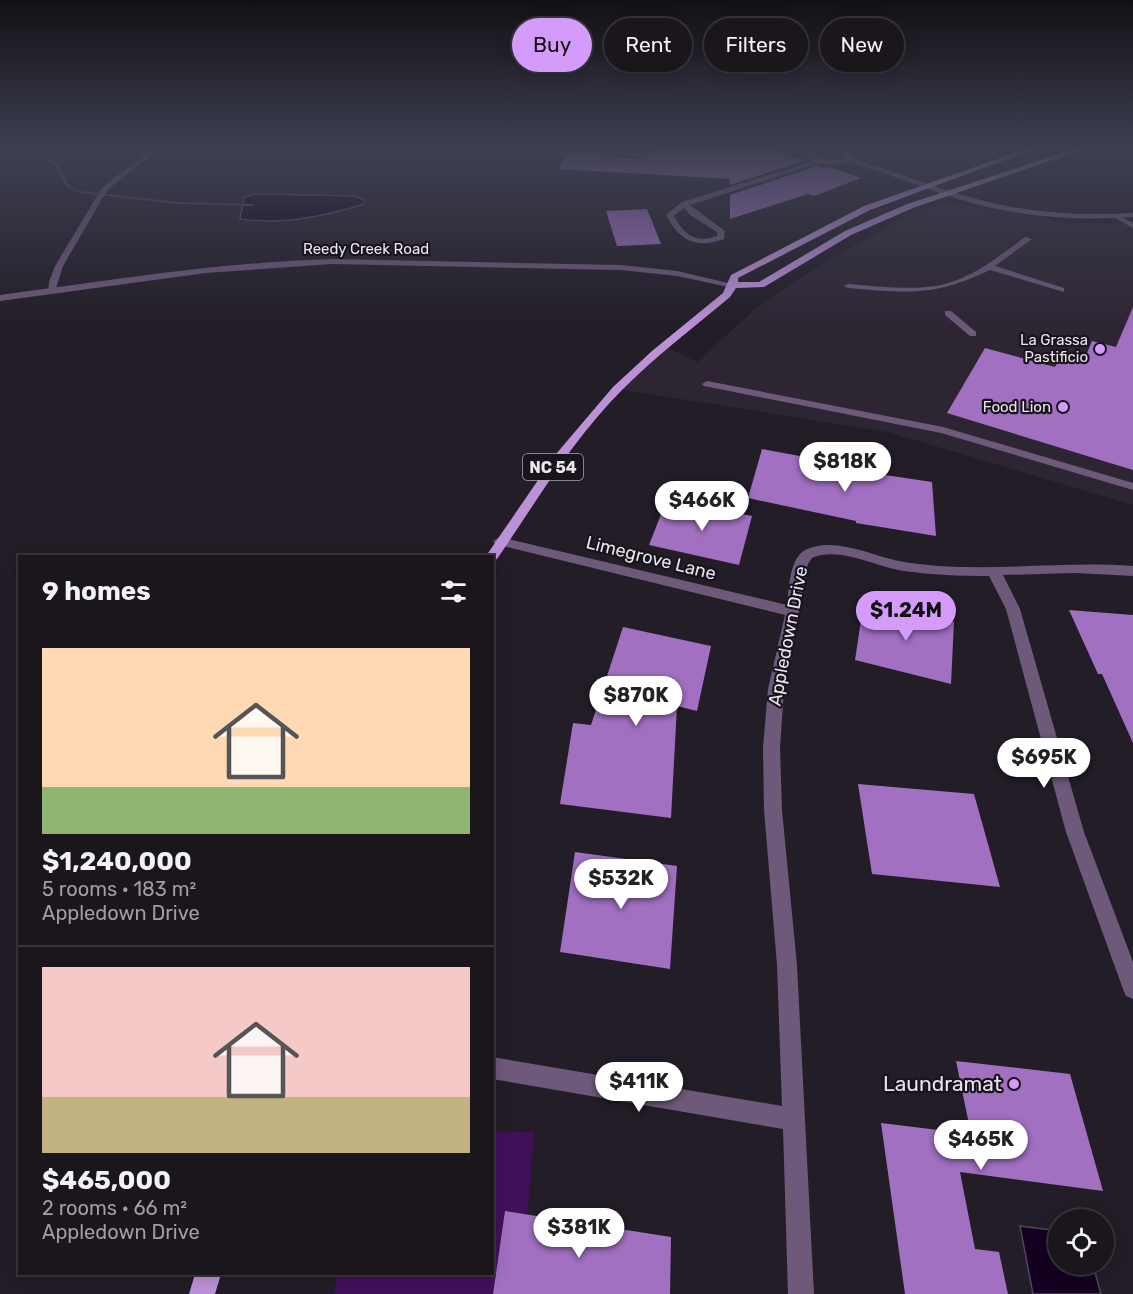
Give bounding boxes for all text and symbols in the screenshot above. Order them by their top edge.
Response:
chip: Buy [512,18,592,72]
chip: Rent [604,18,692,72]
chip: Filters [704,18,808,72]
chip: New [820,18,904,72]
street label: Reedy Creek Road [303,240,429,258]
place label: La Grassa Pastificio [1020,331,1088,366]
marker: La Grassa Pastificio [1093,342,1107,356]
place label: Food Lion [983,398,1051,416]
marker: Food Lion [1056,400,1070,414]
pin: $818K [803,442,887,493]
text: $818K [813,449,877,473]
road number: NC 54 [523,454,583,480]
pin: $466K [660,481,744,532]
text: $466K [669,488,735,512]
street label: Limegrove Lane [584,531,718,585]
street label: Appledown Drive [764,564,812,708]
icon: filters [437,575,470,608]
text: 9 homes [42,576,151,607]
pin: $1.24M [857,591,955,642]
text: $1.24M [870,598,942,622]
pin: $870K [594,676,678,727]
text: $870K [603,683,669,707]
icon: home [202,687,310,795]
pin: $695K [1002,738,1086,789]
text: $695K [1011,745,1077,769]
text: $1,240,000 [42,846,192,877]
pin: $532K [579,859,663,910]
text: $532K [588,866,654,890]
text: 5 rooms · 183 m² [42,877,196,901]
text: Appledown Drive [42,901,200,925]
icon: home [202,1006,310,1114]
pin: $411K [597,1062,681,1113]
text: $411K [609,1069,669,1093]
place label: Laundramat [883,1071,1002,1096]
marker: Laundramat [1007,1077,1021,1091]
pin: $465K [939,1120,1023,1171]
text: $465K [948,1127,1014,1151]
text: $465,000 [42,1165,171,1196]
text: 2 rooms · 66 m² [42,1196,187,1220]
pin: $381K [537,1208,621,1259]
map controls [1048,1209,1114,1275]
button: locate [1048,1209,1114,1275]
text: $381K [547,1215,611,1239]
text: Appledown Drive [42,1220,200,1244]

